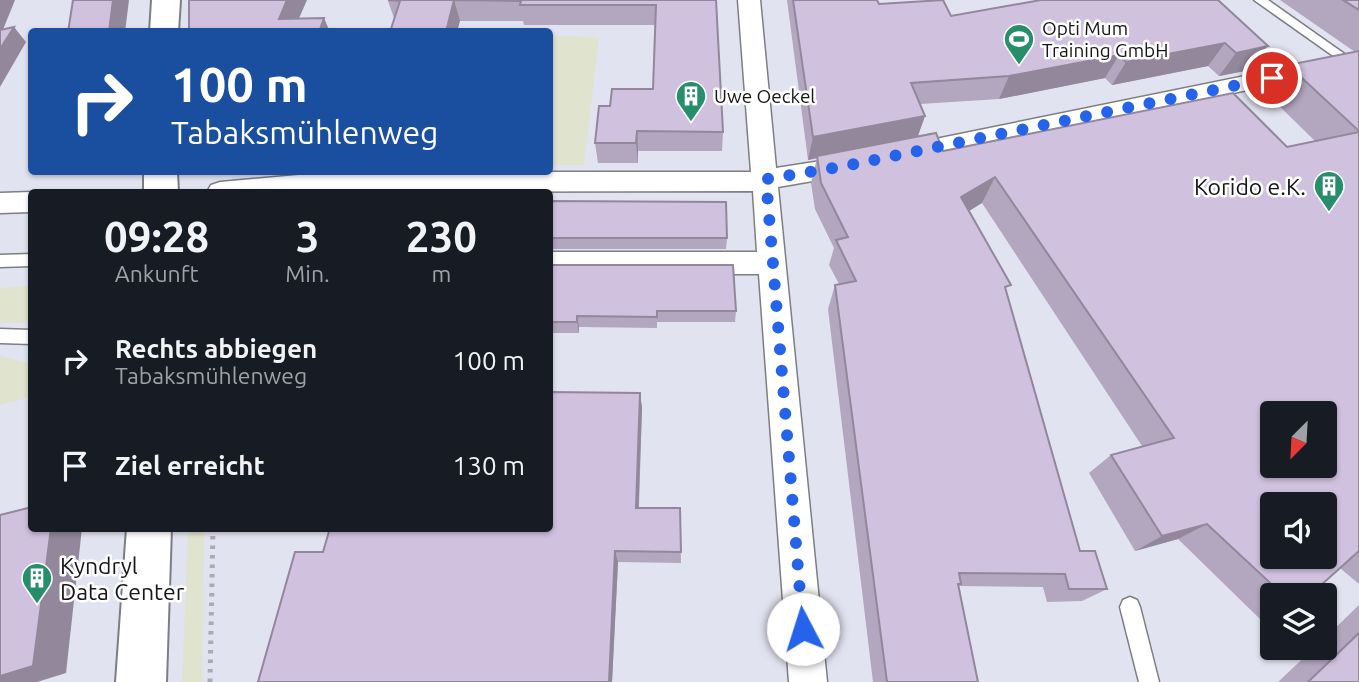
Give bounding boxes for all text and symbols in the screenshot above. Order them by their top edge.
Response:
place label: Opti Mum Training GmbH [1042,17,1168,61]
sports icon: Opti Mum Training GmbH [1002,22,1036,66]
pin [1242,48,1302,108]
icon: right [56,56,147,147]
text: 100 m [171,56,308,111]
icon: arrive [1253,59,1291,97]
building icon: Uwe Oeckel [674,79,708,123]
place label: Uwe Oeckel [714,85,815,107]
text: Tabaksmühlenweg [171,114,439,150]
building icon: Korido e.K. [1312,169,1346,213]
place label: Korido e.K. [1194,174,1306,199]
text: 09:28 [104,213,209,260]
text: 3 [296,213,319,260]
text: 230 [406,213,477,260]
text: Ankunft [115,261,199,286]
text: Min. [285,261,330,286]
text: m [431,261,451,286]
text: Rechts abbiegen [115,334,317,363]
icon: right [56,342,94,380]
text: 100 m [453,346,525,375]
text: Tabaksmühlenweg [115,363,307,388]
north arrow [1260,401,1337,478]
map controls [1260,401,1337,660]
icon: arrive [56,447,94,485]
text: Ziel erreicht [115,451,265,480]
text: 130 m [453,451,525,480]
button: sound [1260,492,1337,569]
place label: Kyndryl Data Center [60,553,185,604]
building icon: Kyndryl Data Center [20,561,54,605]
button: layers [1260,583,1337,660]
position arrow [766,592,840,666]

